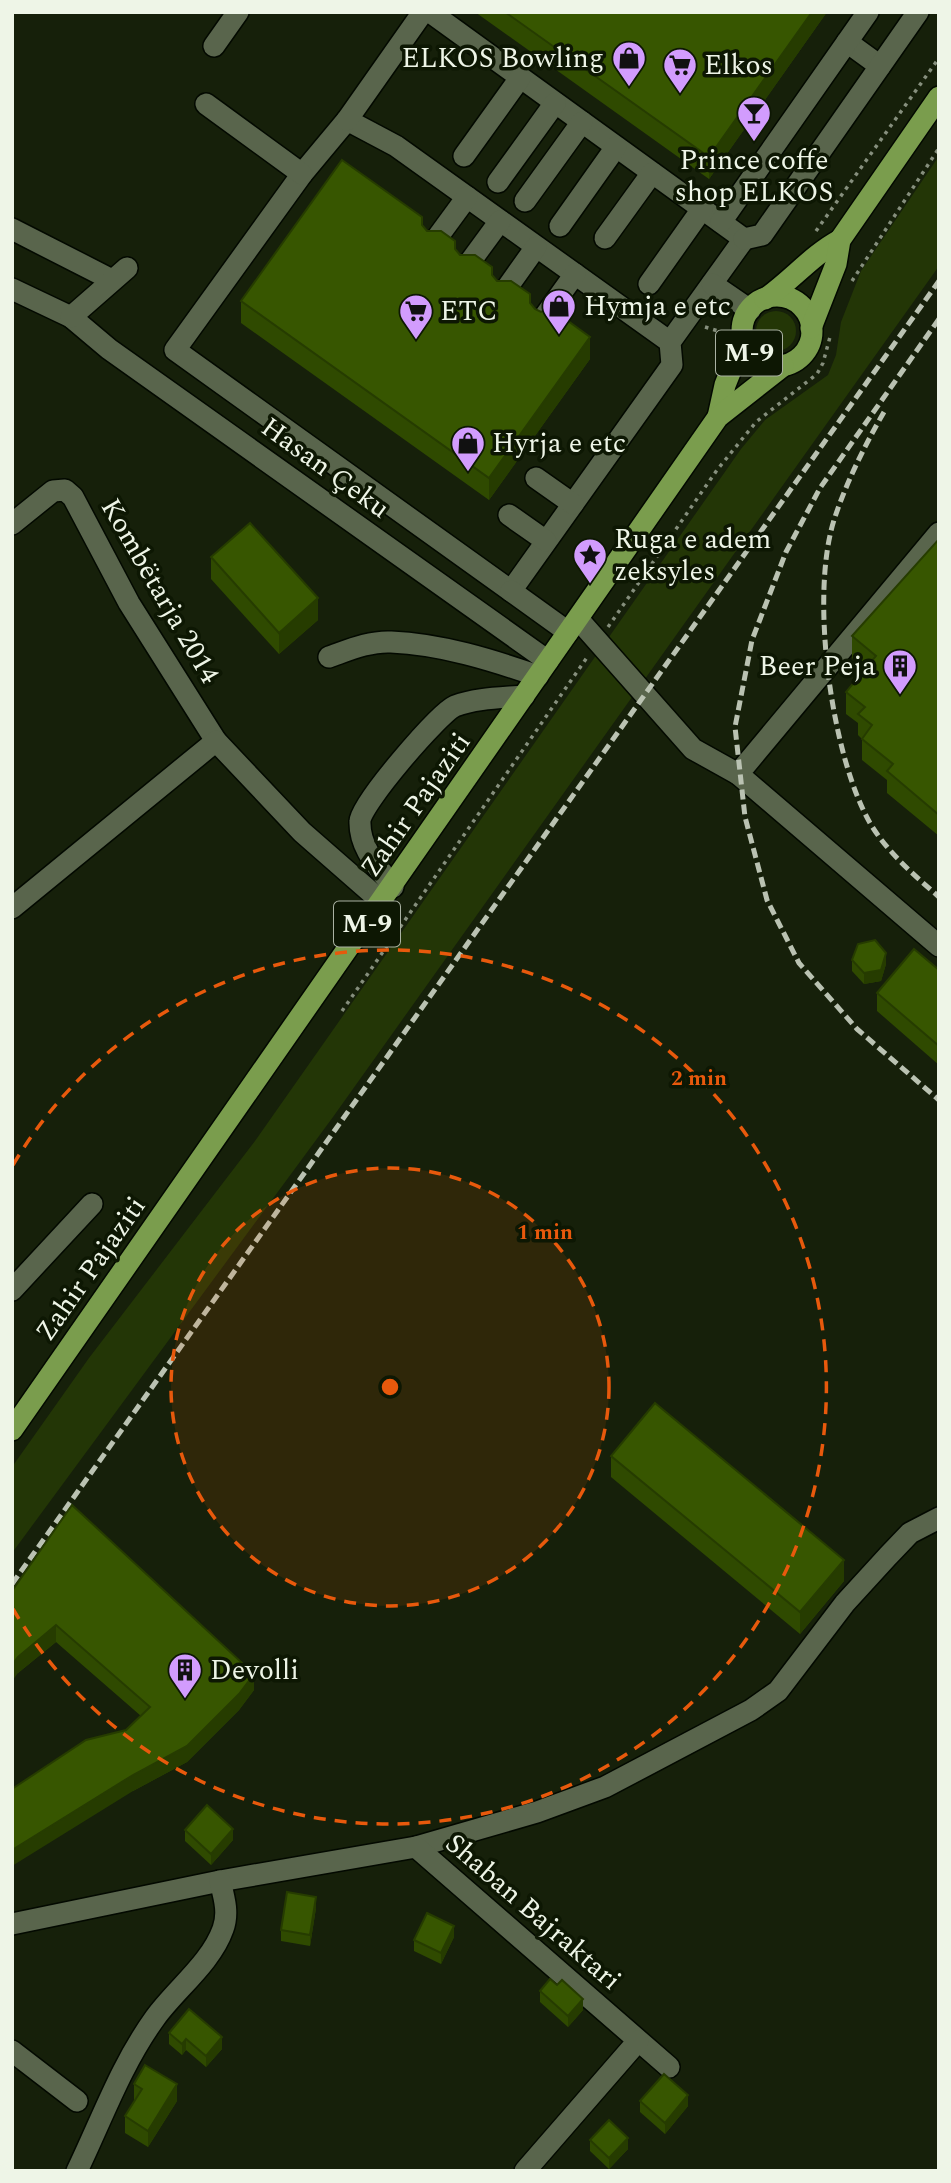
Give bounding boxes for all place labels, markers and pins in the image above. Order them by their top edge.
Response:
place label: ELKOS Bowling [402,37,604,80]
shop icon: ELKOS Bowling [610,39,648,88]
place label: Elkos [704,44,773,87]
supermarket icon: Elkos [661,46,699,95]
bar icon: Prince coffe shop ELKOS [735,94,773,143]
place label: Prince coffe shop ELKOS [675,139,833,214]
place label: Hymja e etc [584,285,731,328]
shop icon: Hymja e etc [540,287,578,336]
place label: ETC [440,290,497,333]
supermarket icon: ETC [397,292,435,341]
place label: Hyrja e etc [492,422,626,465]
shop icon: Hyrja e etc [449,424,487,473]
place label: Ruga e adem zeksyles [614,518,771,593]
place icon: Ruga e adem zeksyles [571,536,609,585]
place label: Beer Peja [759,645,876,688]
building icon: Beer Peja [881,647,919,696]
centre of rings [378,1375,402,1399]
place label: Devolli [210,1649,299,1692]
building icon: Devolli [166,1651,204,1700]

